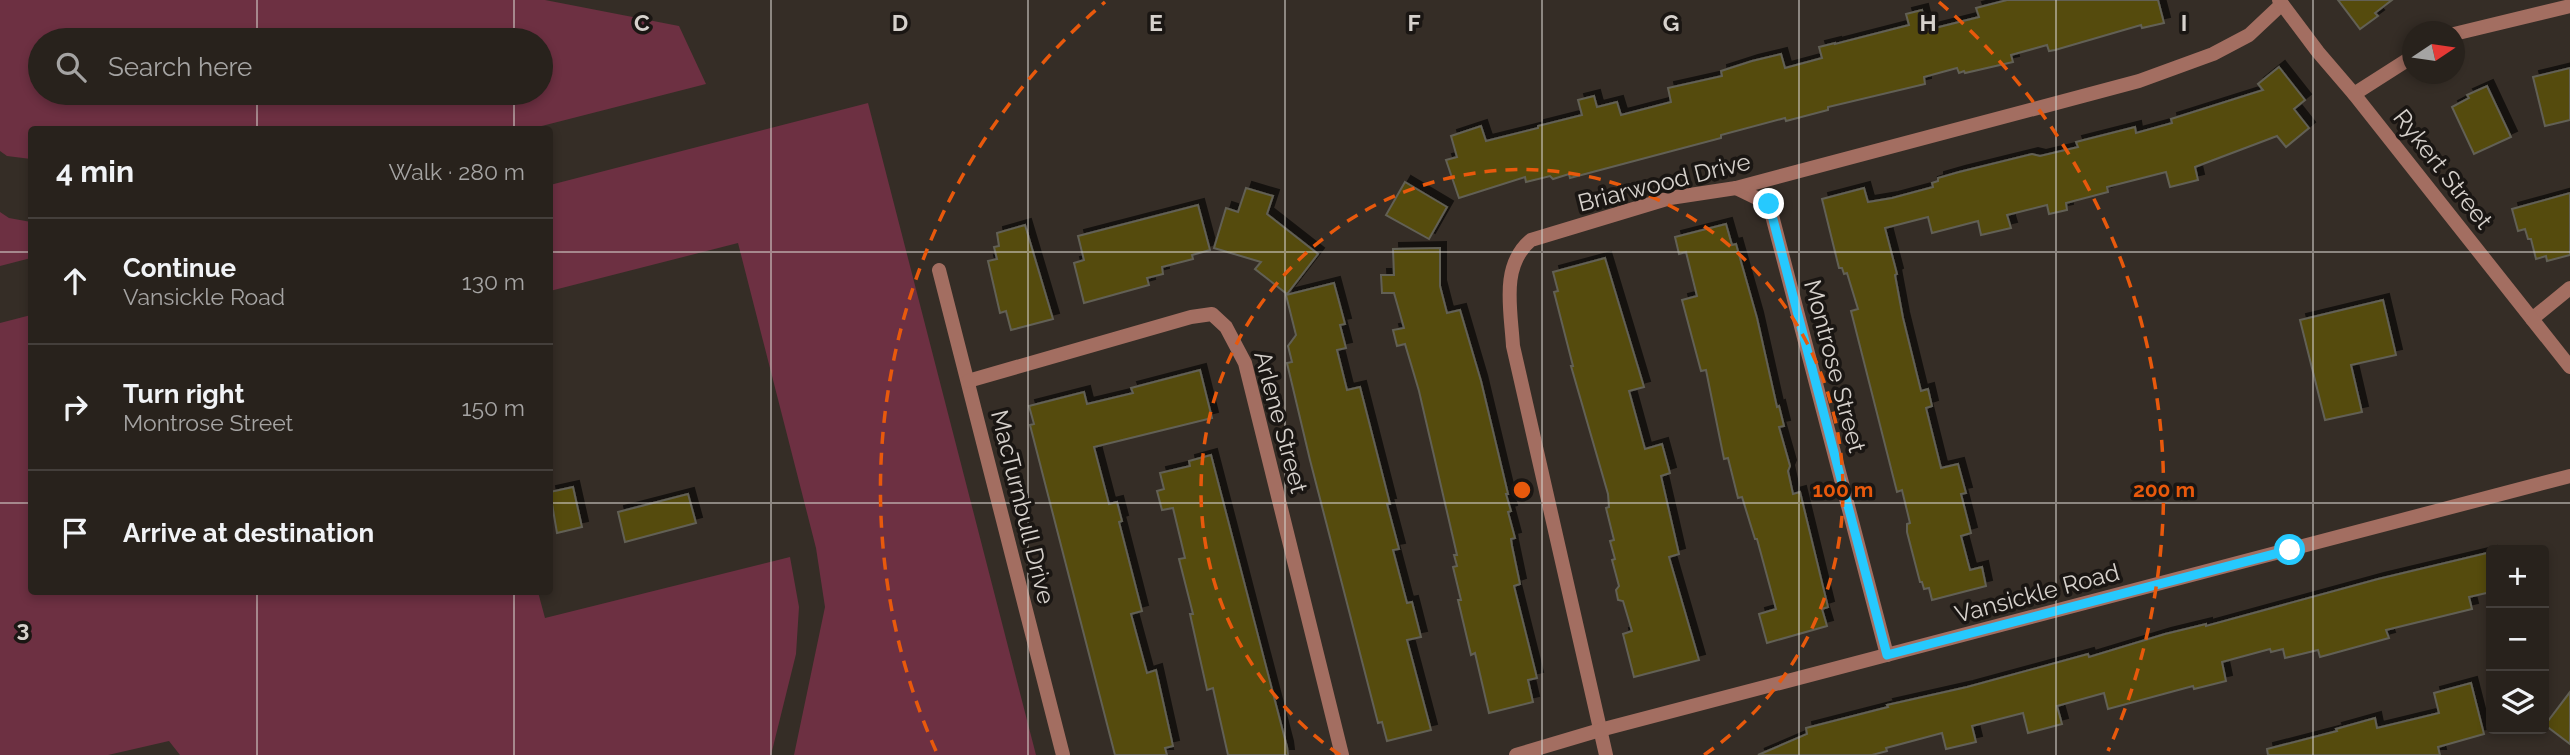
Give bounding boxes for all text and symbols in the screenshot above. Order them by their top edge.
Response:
text: C [634,9,650,36]
text: D [892,9,908,36]
text: E [1149,9,1163,36]
text: F [1407,9,1421,36]
text: G [1663,9,1679,36]
text: H [1919,9,1937,36]
text: I [2181,9,2187,36]
north arrow [2402,21,2465,84]
search box [28,28,553,105]
icon: search [52,48,90,86]
text: Search here [108,52,252,82]
street label: Rykert Street [2387,103,2499,235]
street label: Briarwood Drive [1575,147,1753,217]
text: 4 min [56,154,134,189]
text: Walk · 280 m [388,158,525,185]
route end [1753,188,1784,219]
text: Continue [123,253,236,283]
icon: ahead [56,262,94,300]
text: 130 m [462,268,525,295]
street label: Montrose Street [1798,276,1872,456]
text: Vansickle Road [123,283,285,310]
street label: Arlene Street [1248,348,1314,496]
text: Turn right [123,379,244,409]
icon: right [56,388,94,426]
text: 150 m [462,394,525,421]
street label: MacTurnbull Drive [985,407,1061,607]
text: Montrose Street [123,409,293,436]
text: 100 m [1813,477,1873,502]
text: 200 m [2133,477,2195,502]
centre of rings [1510,478,1534,502]
icon: arrive [56,514,94,552]
text: Arrive at destination [123,518,374,548]
route start [2274,534,2305,565]
map controls [2486,545,2549,734]
button: + [2486,545,2549,608]
street label: Vansickle Road [1952,557,2122,629]
button: − [2486,608,2549,671]
text: 3 [17,615,29,642]
button: layers [2486,671,2549,734]

